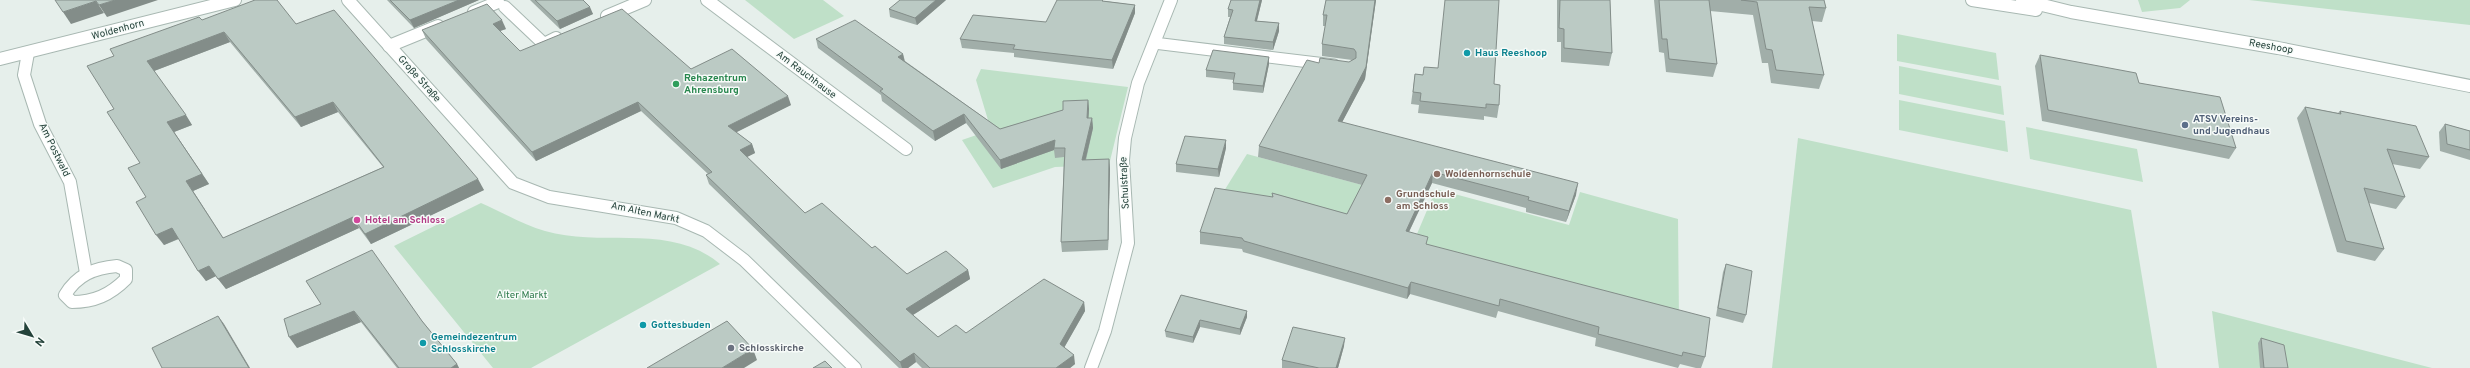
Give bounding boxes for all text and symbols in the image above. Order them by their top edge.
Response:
street label: Woldenhorn [90,17,146,43]
street label: Reeshoop [2248,37,2294,57]
place label: Haus Reeshoop [1475,47,1547,60]
street label: Am Rauchhause [773,48,839,102]
marker: Haus Reeshoop [1462,48,1472,58]
street label: Große Straße [395,53,443,105]
place label: Rehazentrum Ahrensburg [684,72,747,97]
marker: Rehazentrum Ahrensburg [671,79,681,89]
place label: ATSV Vereins- und Jugendhaus [2193,113,2270,138]
marker: ATSV Vereins- und Jugendhaus [2180,120,2190,130]
street label: Am Postwald [35,121,73,179]
street label: Schulstraße [1117,156,1133,210]
place label: Woldenhornschule [1445,168,1531,181]
marker: Woldenhornschule [1432,169,1442,179]
place label: Grundschule am Schloss [1396,188,1456,213]
marker: Grundschule am Schloss [1383,195,1393,205]
street label: Am Alten Markt [610,199,681,227]
place label: Hotel am Schloss [365,214,445,227]
marker: Hotel am Schloss [352,215,362,225]
park label: Alter Markt [497,289,548,302]
north arrow [12,316,52,356]
place label: Gottesbuden [651,319,711,332]
marker: Gottesbuden [638,320,648,330]
place label: Gemeindezentrum Schlosskirche [431,331,517,356]
text: N [31,334,47,349]
marker: Gemeindezentrum Schlosskirche [418,338,428,348]
place label: Schlosskirche [739,342,804,355]
marker: Schlosskirche [726,343,736,353]

